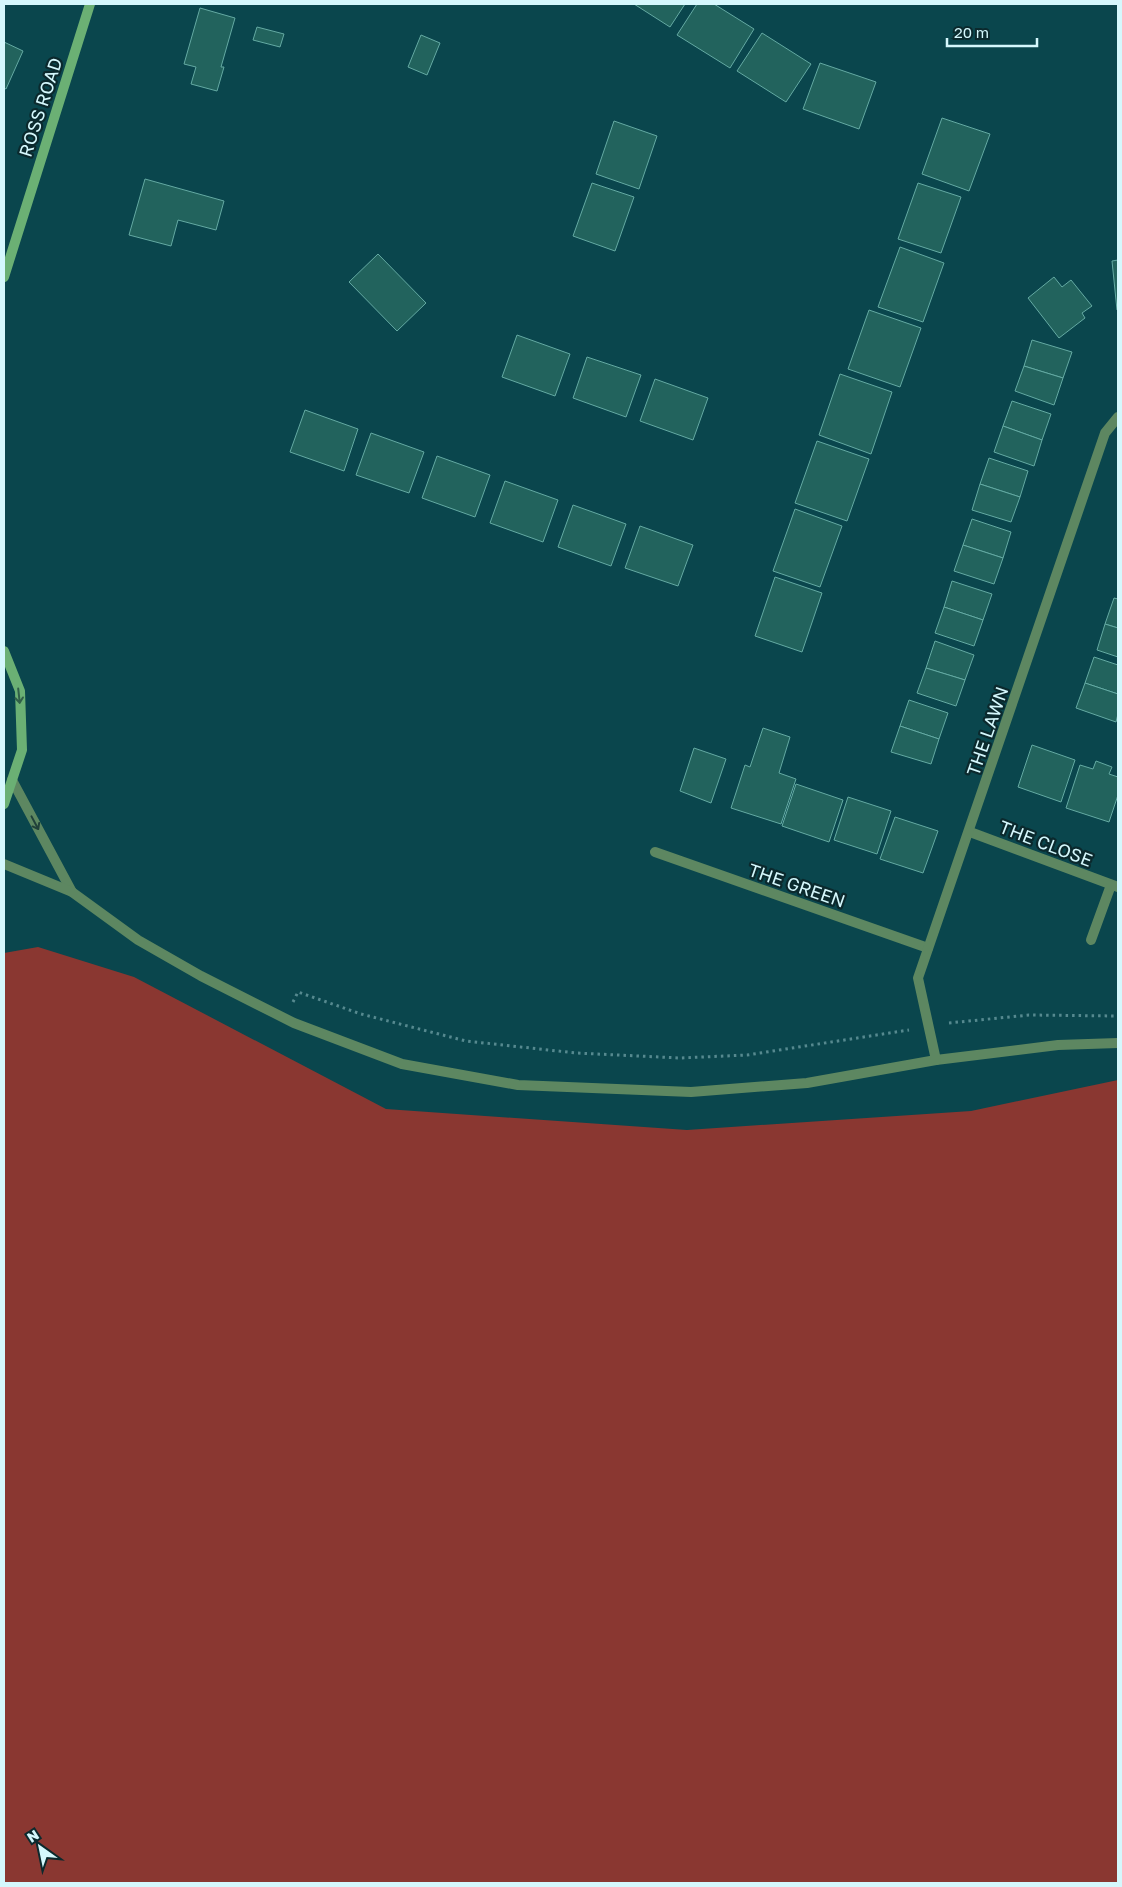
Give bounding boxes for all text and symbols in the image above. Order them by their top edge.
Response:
scale bar [947,15,1037,47]
text: 20 m [954,23,989,41]
street label: ROSS ROAD [14,55,66,159]
street label: THE LAWN [961,683,1013,779]
one-way arrow [14,688,24,704]
one-way arrow [30,815,40,830]
street label: THE CLOSE [996,815,1096,871]
street label: THE GREEN [746,858,848,912]
north arrow [15,1822,65,1872]
text: N [24,1826,42,1846]

